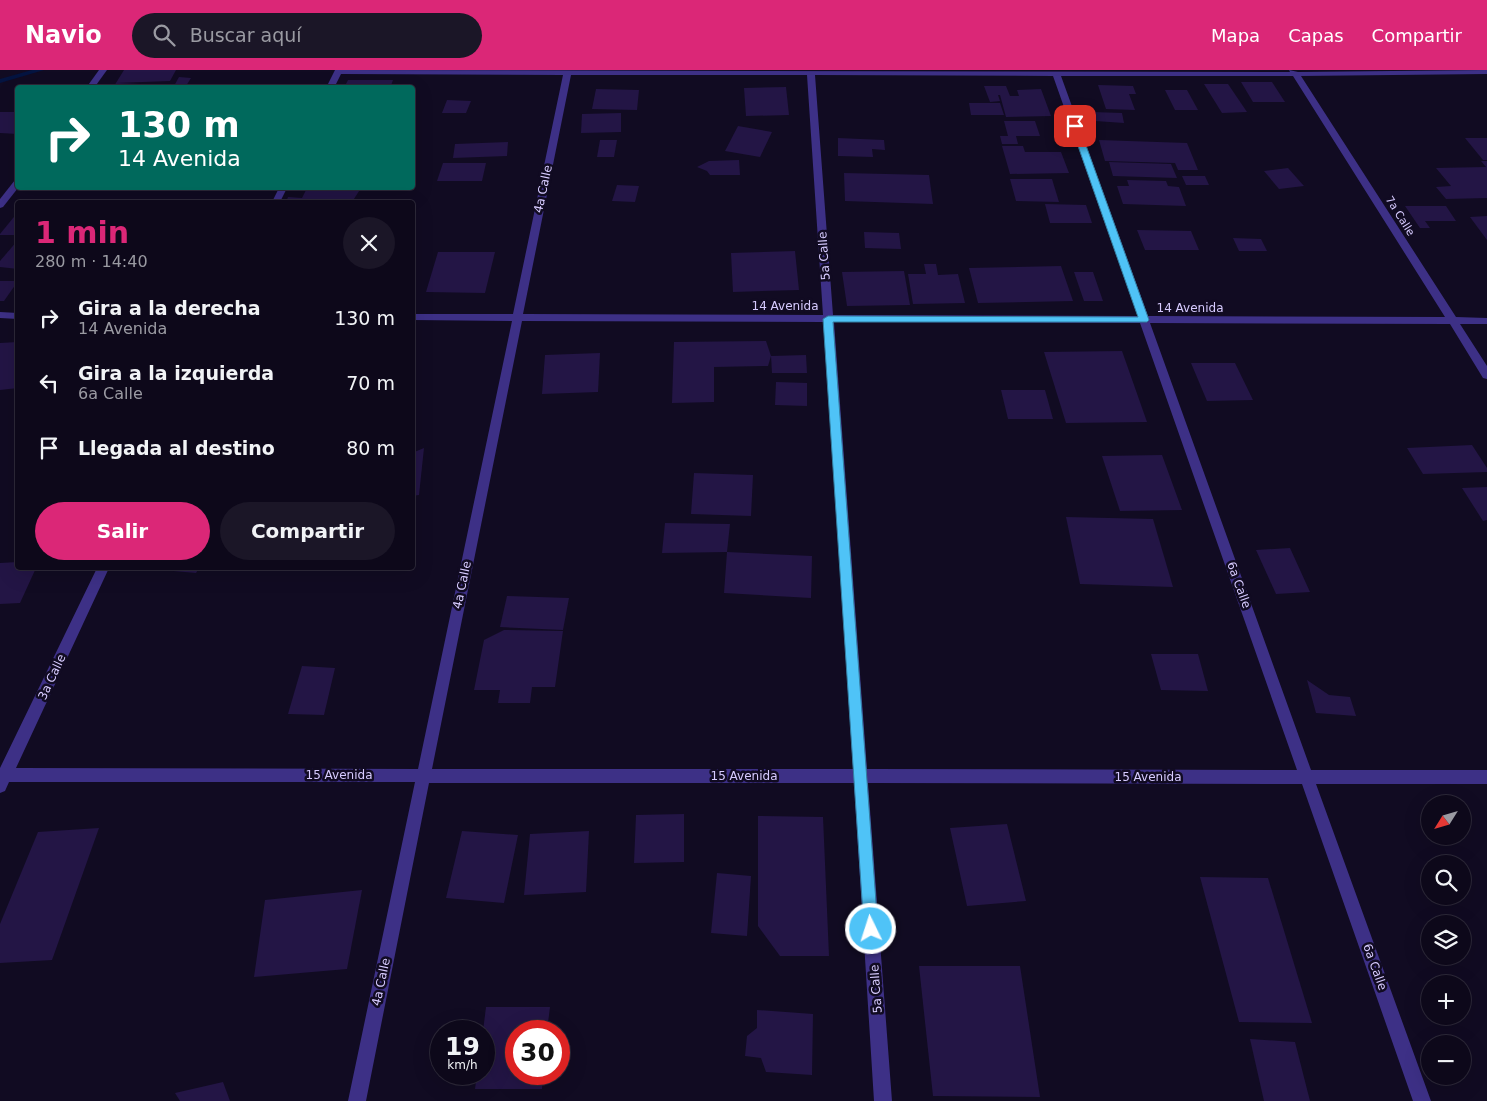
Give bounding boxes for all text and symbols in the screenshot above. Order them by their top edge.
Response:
search box [132,13,482,58]
text: Navio [25,21,102,49]
icon: search [150,21,178,49]
text: Buscar aquí [190,24,302,46]
text: Mapa [1211,25,1260,46]
text: Capas [1288,25,1344,46]
text: Compartir [1372,25,1462,46]
icon: right [35,105,100,170]
text: 130 m [118,105,240,145]
pin [1054,105,1096,147]
icon: arrive [1061,112,1089,140]
text: 14 Avenida [118,146,241,171]
street label: 4a Calle [531,164,555,214]
street label: 7a Calle [1383,194,1417,239]
text: 1 min [35,215,129,250]
button: close [343,217,395,269]
street label: 5a Calle [815,231,833,281]
text: 280 m · 14:40 [35,252,148,271]
text: Gira a la derecha [78,297,261,319]
street label: 14 Avenida [752,299,818,313]
street label: 14 Avenida [1157,301,1223,315]
icon: right [35,304,63,332]
text: 130 m [334,307,395,329]
text: 14 Avenida [78,319,167,338]
text: Gira a la izquierda [78,362,274,384]
icon: left [35,369,63,397]
text: 70 m [346,372,395,394]
text: 6a Calle [78,384,143,403]
icon: arrive [35,434,63,462]
text: Llegada al destino [78,437,275,459]
text: 80 m [346,437,395,459]
button: Salir [35,502,210,560]
button: Compartir [220,502,395,560]
street label: 4a Calle [450,560,474,610]
street label: 6a Calle [1224,560,1254,610]
street label: 3a Calle [35,652,69,702]
street label: 15 Avenida [306,768,372,782]
street label: 15 Avenida [711,769,777,783]
street label: 15 Avenida [1115,770,1181,784]
north arrow [1421,795,1471,845]
map controls [1421,795,1471,1085]
button: search [1421,855,1471,905]
position arrow [844,902,896,954]
button: layers [1421,915,1471,965]
street label: 6a Calle [1360,942,1390,992]
street label: 4a Calle [369,957,393,1007]
street label: 5a Calle [867,964,885,1014]
button: + [1421,975,1471,1025]
speed limit sign: 30 [505,1020,570,1085]
text: 19 [445,1032,480,1061]
button: − [1421,1035,1471,1085]
text: km/h [447,1058,478,1072]

